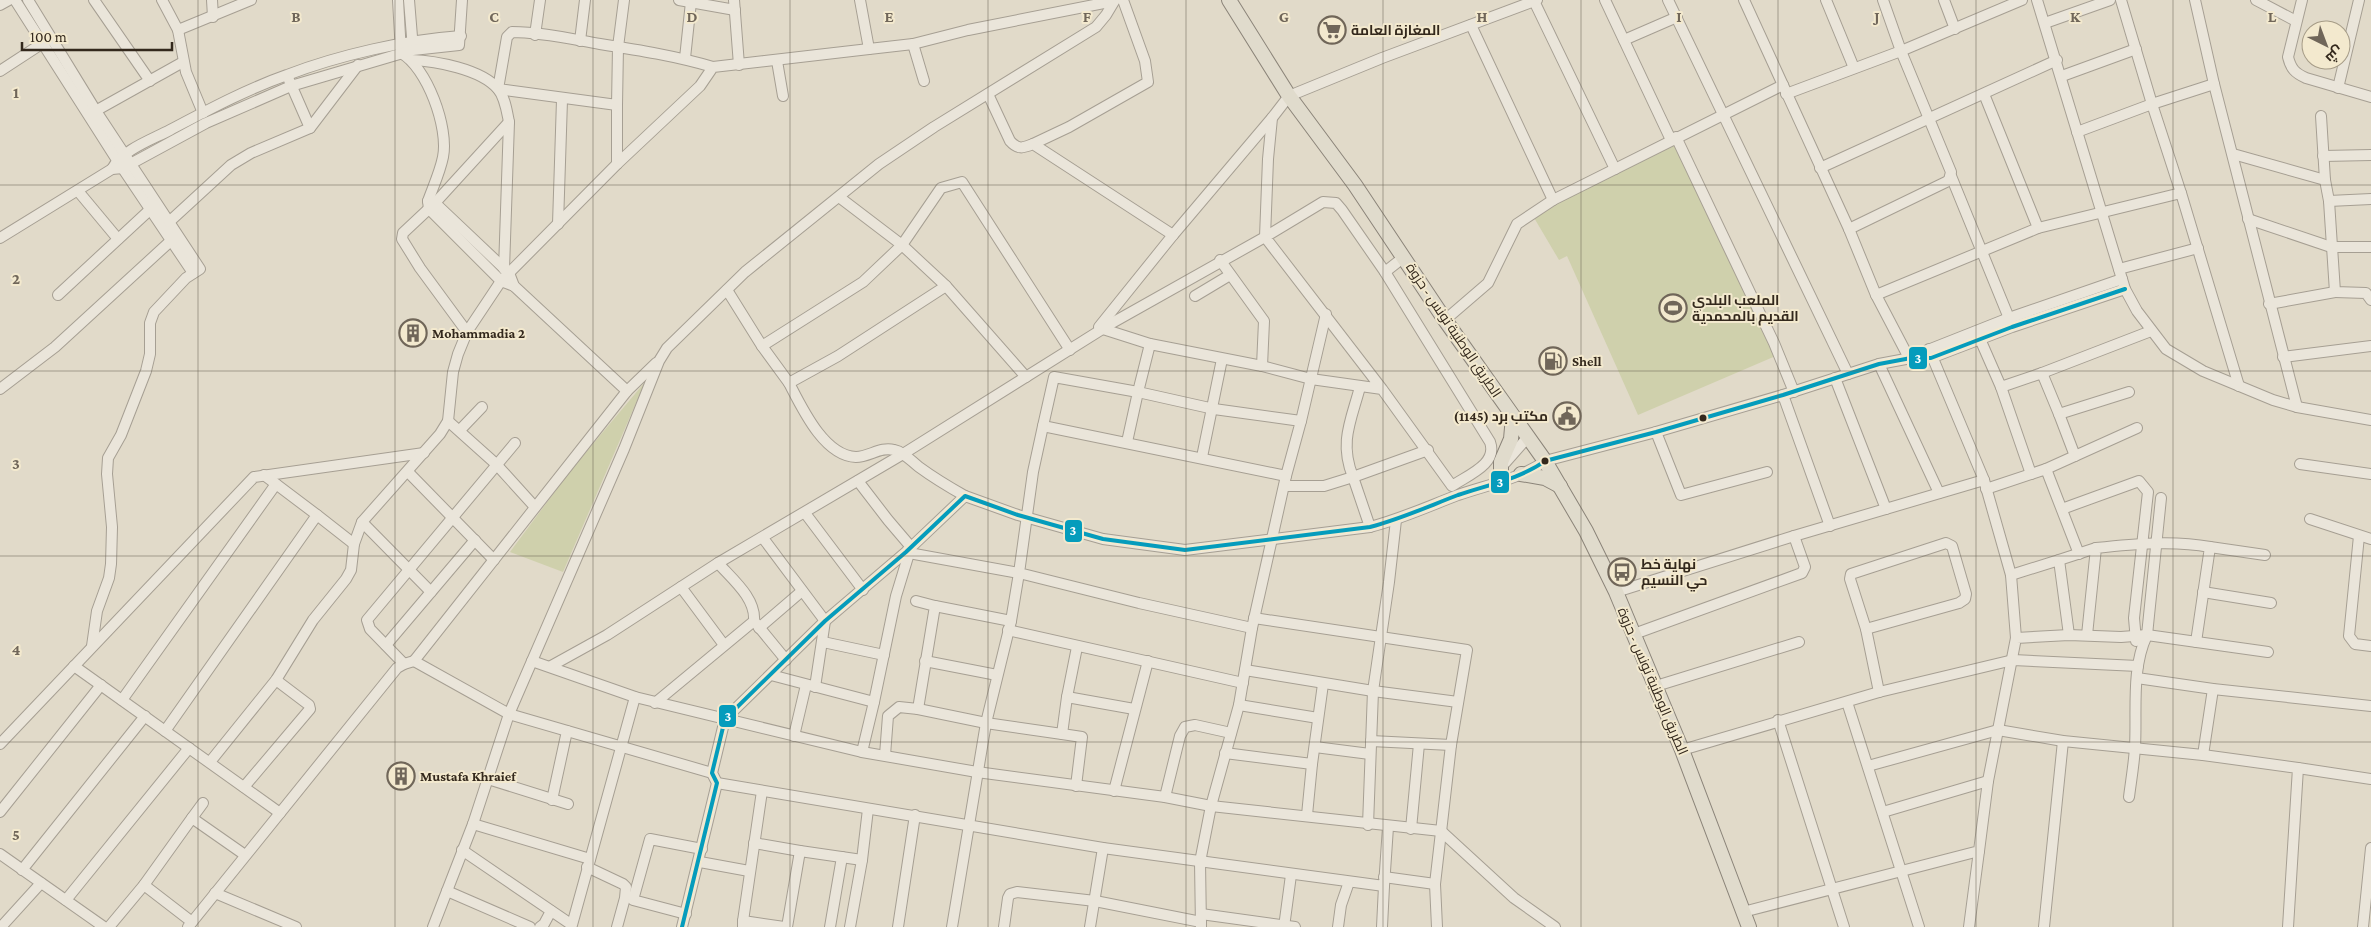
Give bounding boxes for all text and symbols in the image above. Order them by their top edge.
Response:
text: B [291,8,301,25]
text: C [489,8,499,25]
text: D [686,8,698,25]
text: E [884,8,894,25]
text: F [1083,8,1092,25]
text: G [1279,8,1289,25]
text: H [1477,8,1488,25]
text: I [1676,8,1682,25]
text: J [1872,8,1880,25]
text: K [2070,8,2081,25]
text: L [2268,8,2277,25]
supermarket icon: المغازة العامة [1317,15,1347,45]
scale bar [22,20,172,52]
north arrow [2301,20,2351,70]
place label: المغازة العامة [1351,22,1440,39]
text: 100 m [30,29,67,45]
text: ش [2322,42,2347,67]
text: 1 [13,84,19,101]
street label: الطريق الوطنية تونس - حزوة [1402,260,1505,401]
text: 2 [12,270,20,287]
place label: الملعب البلدي القديم بالمحمدية [1692,292,1799,326]
sports icon: الملعب البلدي القديم بالمحمدية [1658,293,1688,323]
building icon: Mohammadia 2 [398,318,428,348]
place label: Mohammadia 2 [432,325,525,341]
fuel station icon: Shell [1538,346,1568,376]
line badge: 3 [1908,346,1928,370]
text: 3 [1915,350,1922,366]
place label: Shell [1572,353,1602,369]
public building icon: مكتب برد (1145) [1552,401,1582,431]
place label: مكتب برد (1145) [1454,408,1548,425]
unlabelled marker [1698,413,1708,423]
text: 3 [12,455,20,472]
unlabelled marker [1540,456,1550,466]
line badge: 3 [1490,470,1510,494]
text: 3 [1497,474,1504,490]
line badge: 3 [1064,519,1083,543]
text: 3 [1070,522,1077,538]
place label: نهاية خط حي النسيم [1641,556,1707,592]
bus stop icon: نهاية خط حي النسيم [1607,557,1637,587]
street label: الطريق الوطنية تونس - حزوة [1614,605,1691,757]
text: 4 [12,641,21,658]
line badge: 3 [718,704,737,728]
text: 3 [725,708,732,724]
building icon: Mustafa Khraief [386,761,416,791]
place label: Mustafa Khraief [420,768,517,784]
text: 5 [12,826,20,843]

